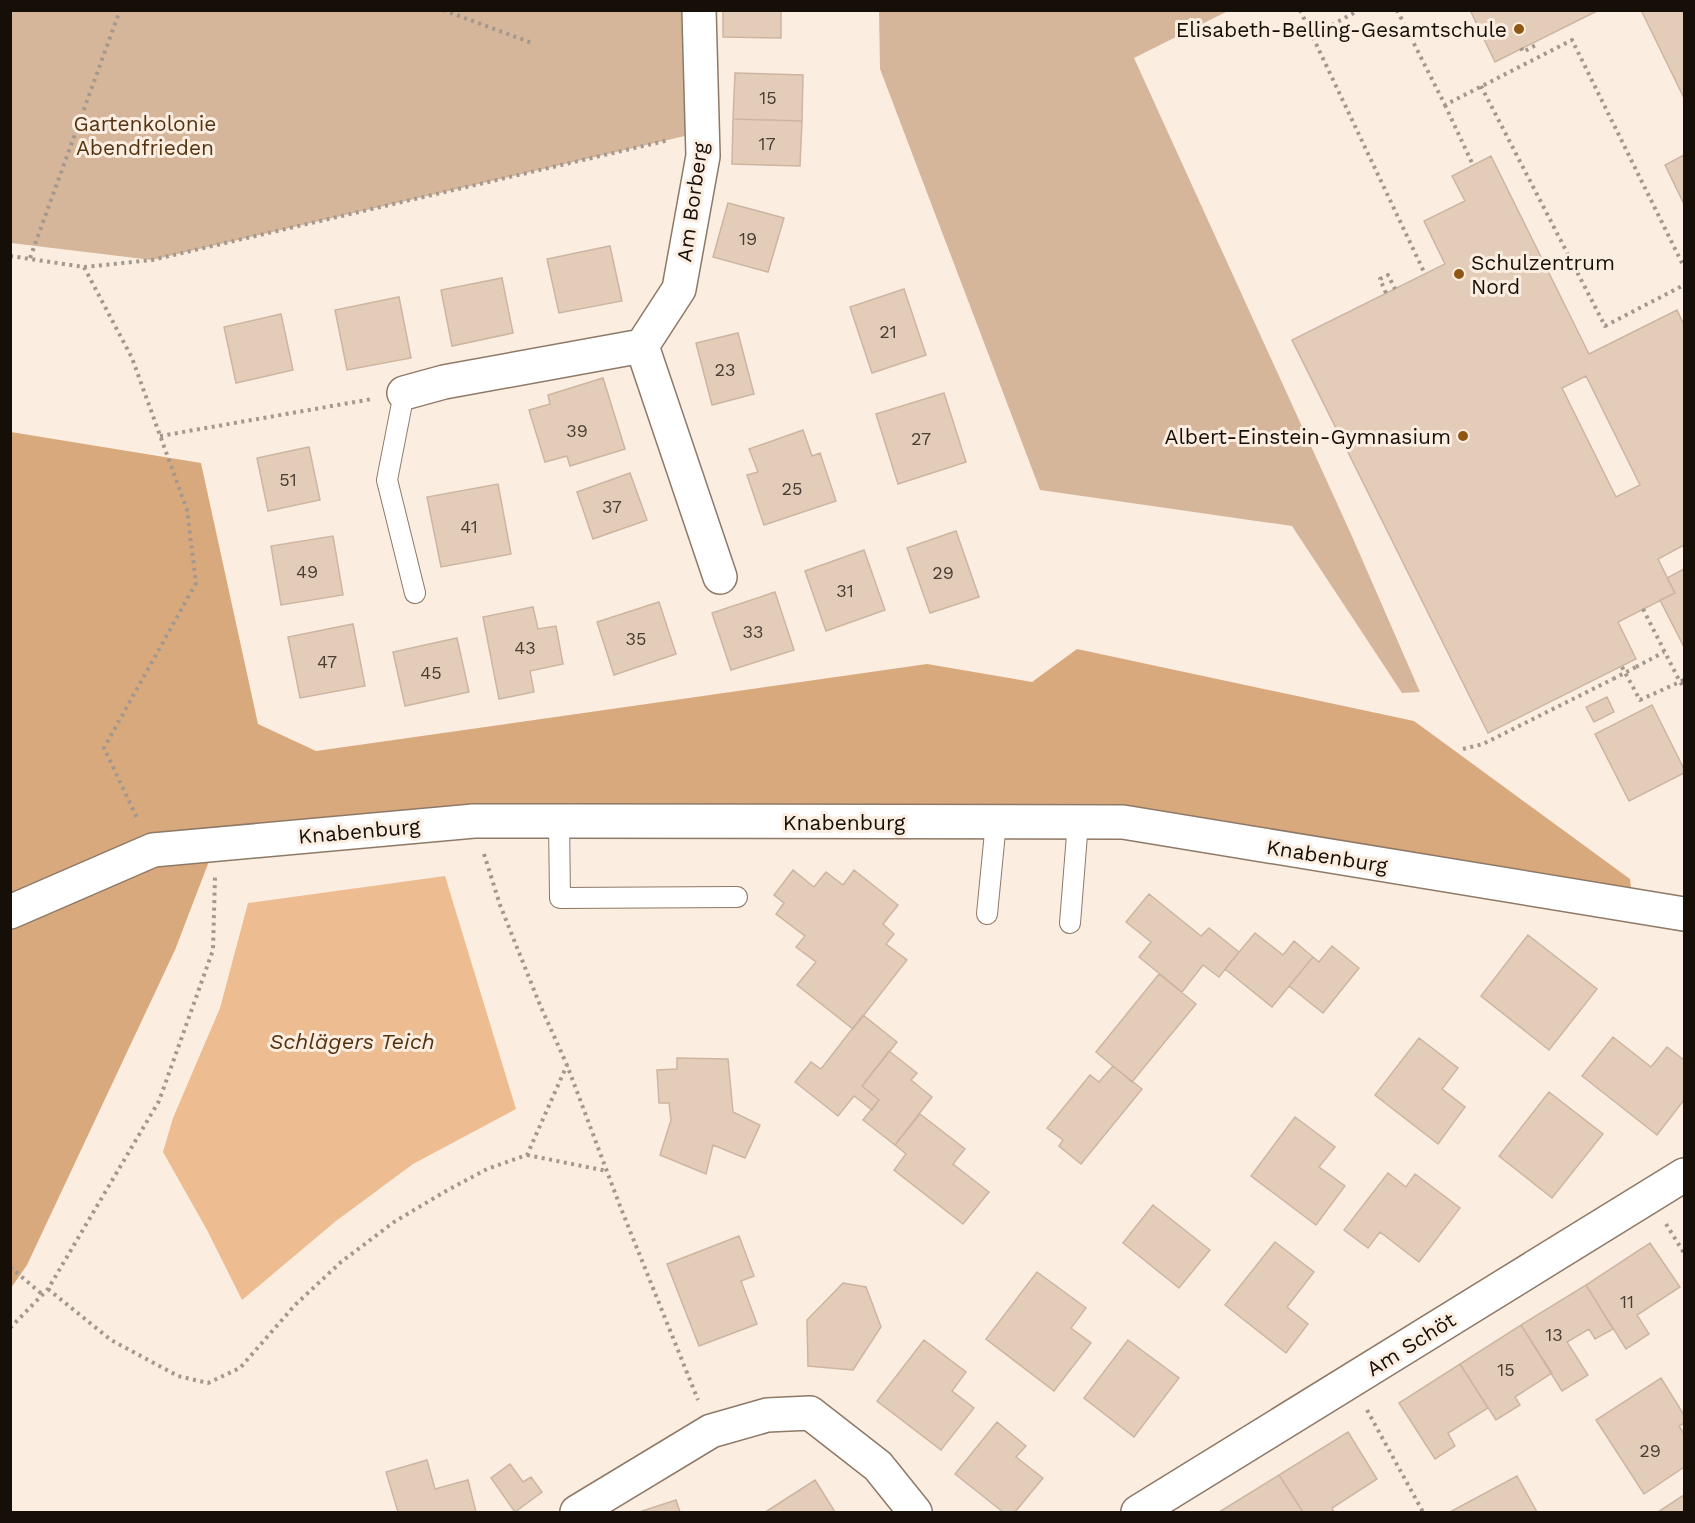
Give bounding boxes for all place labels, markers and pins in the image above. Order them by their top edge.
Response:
place label: Elisabeth-Belling-Gesamtschule [1176,17,1507,42]
marker: Elisabeth-Belling-Gesamtschule [1512,22,1526,36]
place label: Schulzentrum Nord [1471,250,1615,299]
marker: Schulzentrum Nord [1452,267,1466,281]
place label: Albert-Einstein-Gymnasium [1165,424,1451,449]
marker: Albert-Einstein-Gymnasium [1456,429,1470,443]

